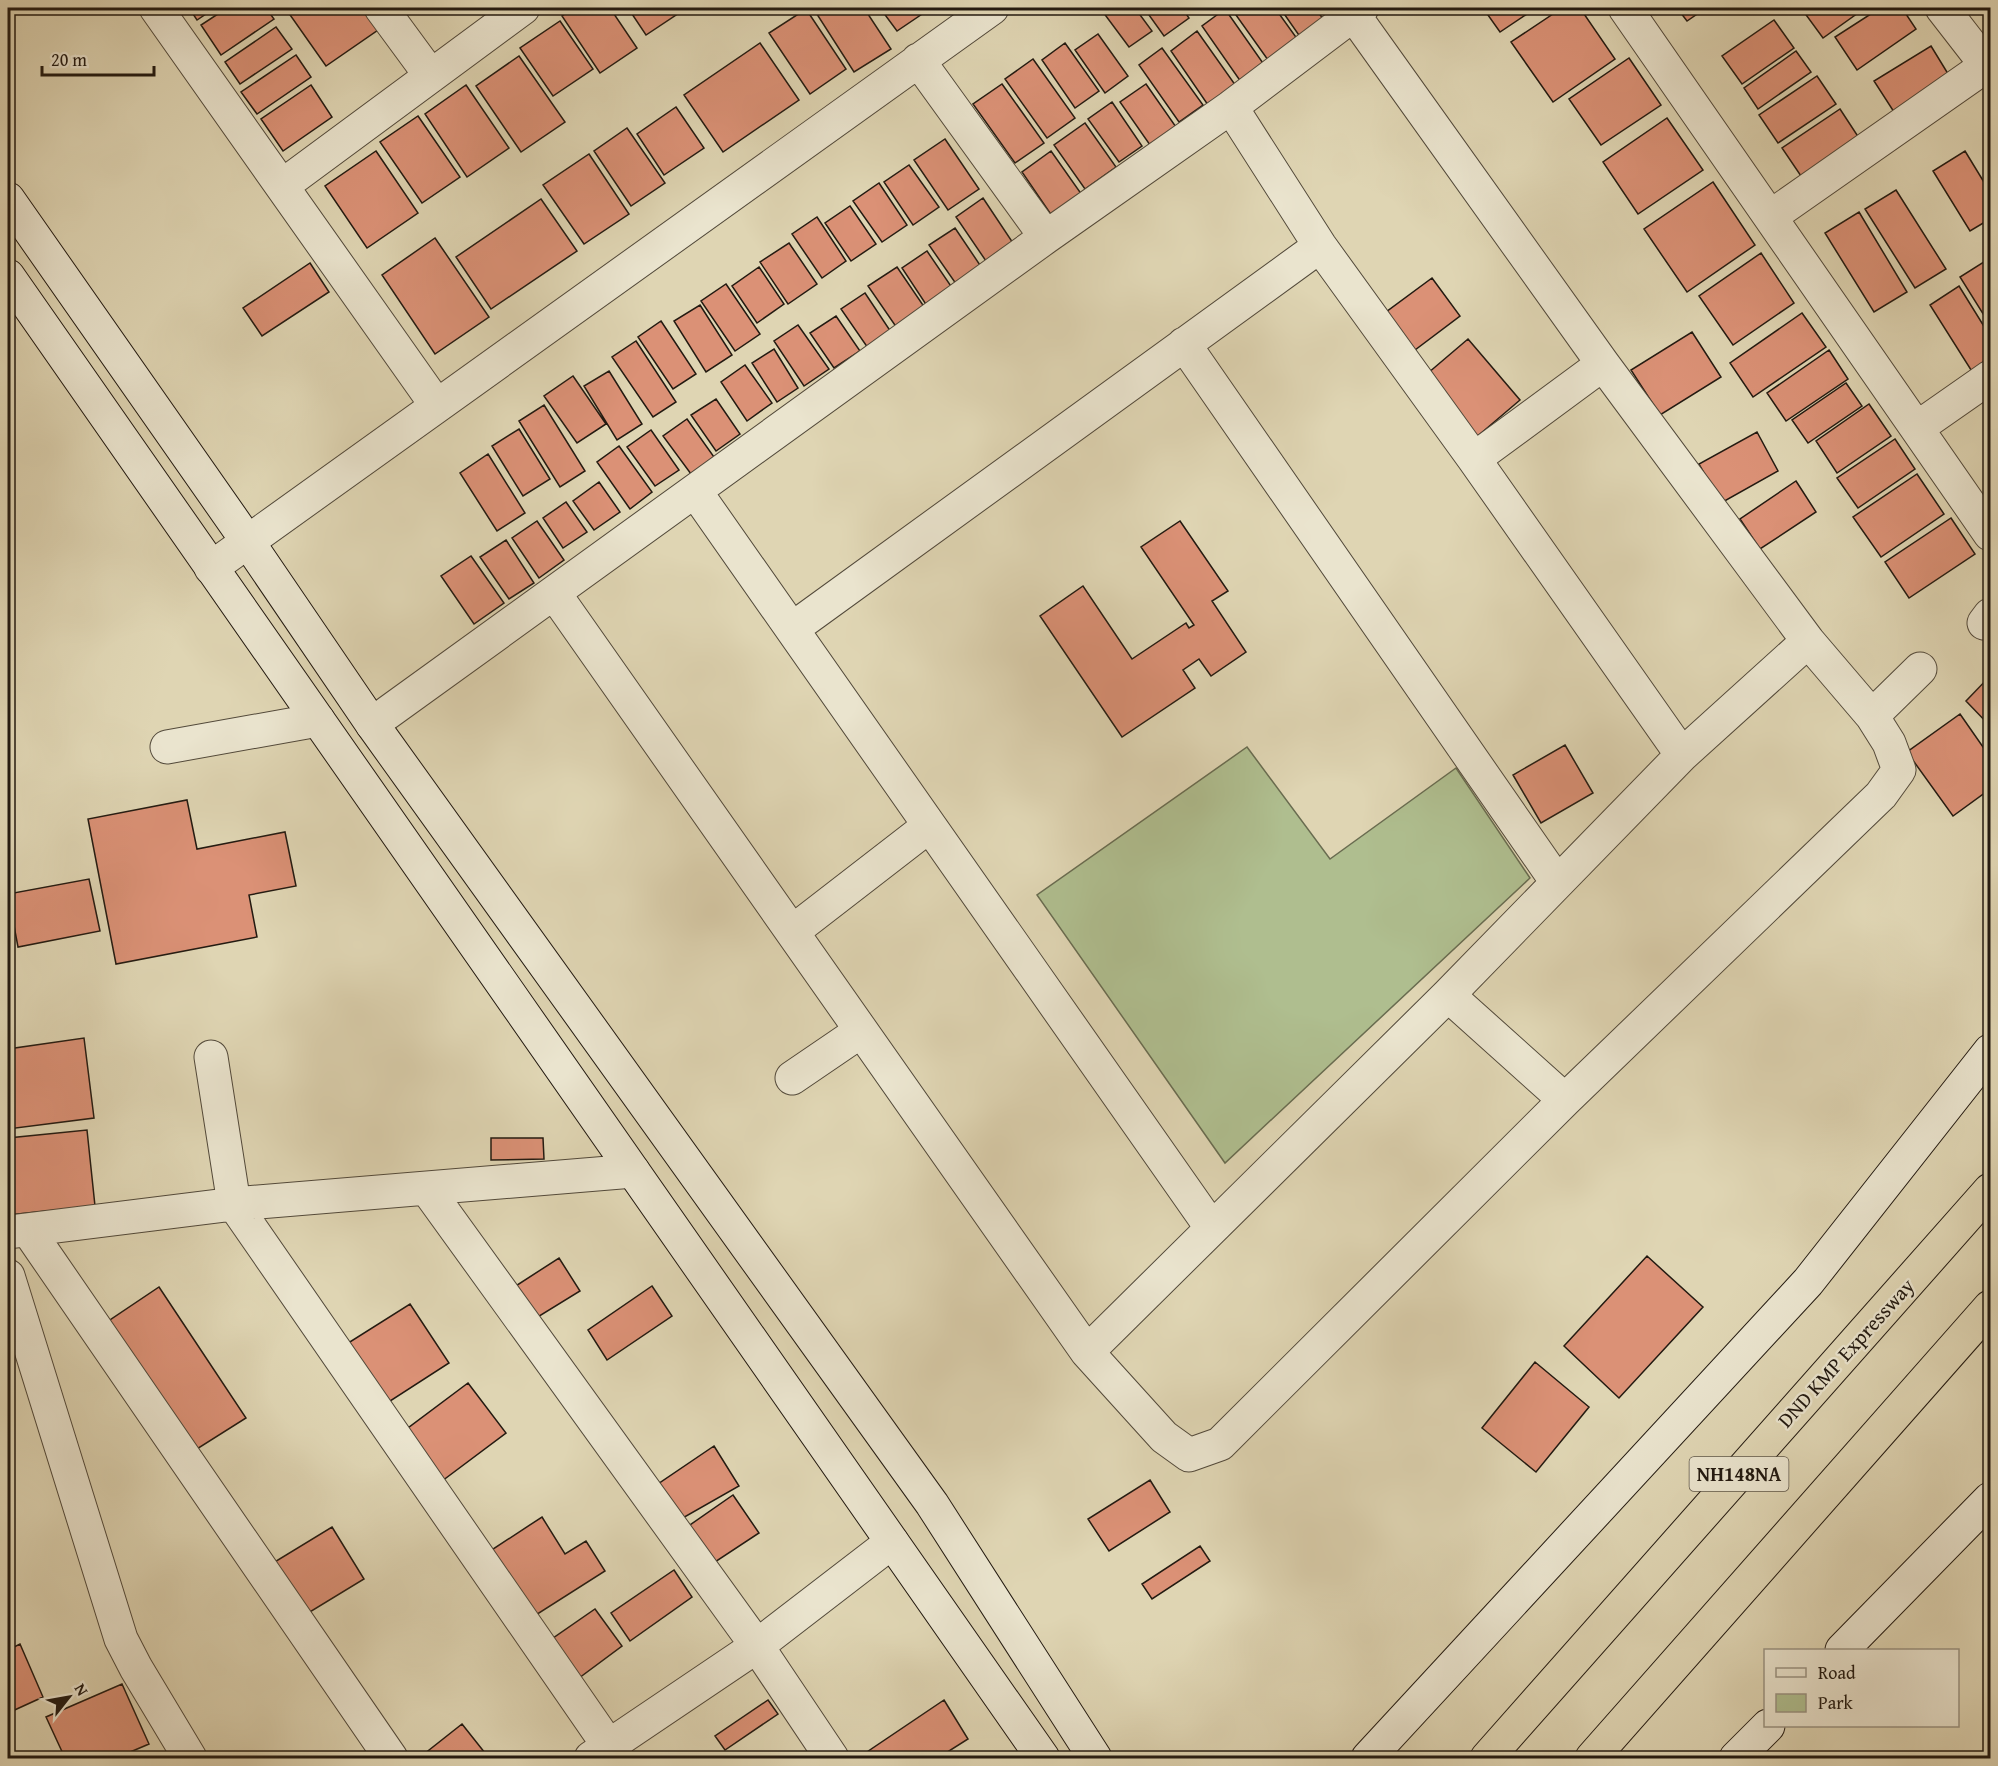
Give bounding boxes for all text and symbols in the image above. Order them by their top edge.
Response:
scale bar [42,39,154,77]
text: 20 m [51,46,87,73]
street label: DND KMP Expressway [1770,1271,1922,1434]
road number: NH148NA [1690,1457,1788,1491]
legend [1764,1649,1959,1727]
text: Road [1818,1659,1856,1686]
north arrow [39,1667,99,1727]
text: N [69,1679,95,1700]
text: Park [1818,1689,1854,1716]

